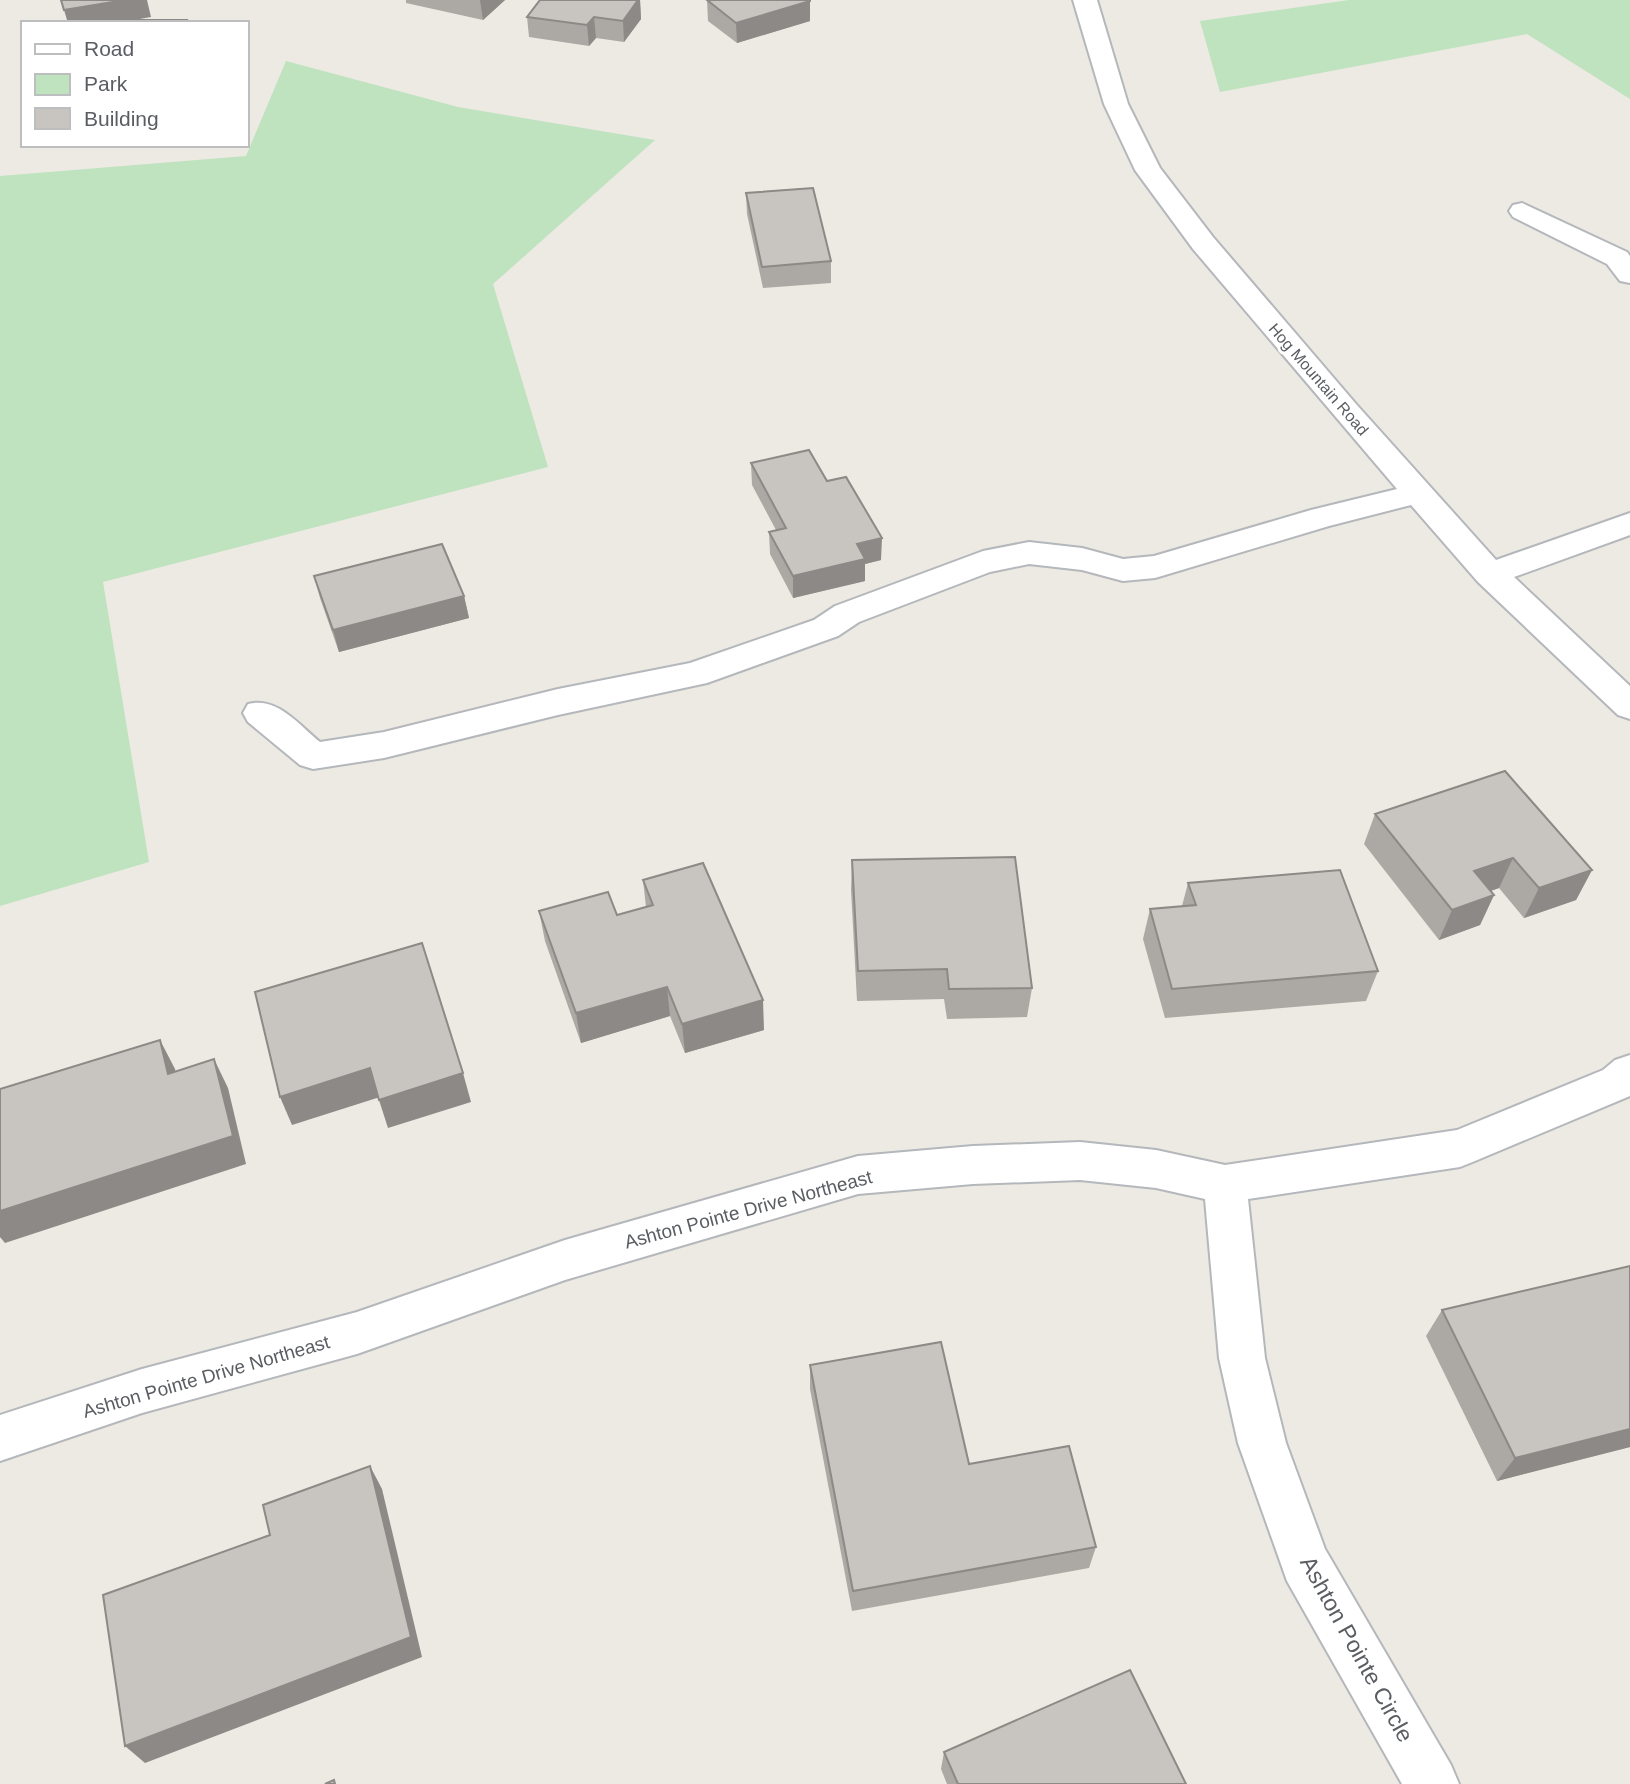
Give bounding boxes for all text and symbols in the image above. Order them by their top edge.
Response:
legend [21,21,248,147]
text: Road [84,37,134,60]
text: Park [84,72,128,95]
text: Building [84,107,159,130]
street label: Hog Mountain Road [1266,320,1372,439]
street label: Ashton Pointe Drive Northeast [622,1166,875,1253]
street label: Ashton Pointe Drive Northeast [80,1331,333,1422]
street label: Ashton Pointe Circle [1295,1552,1419,1746]

